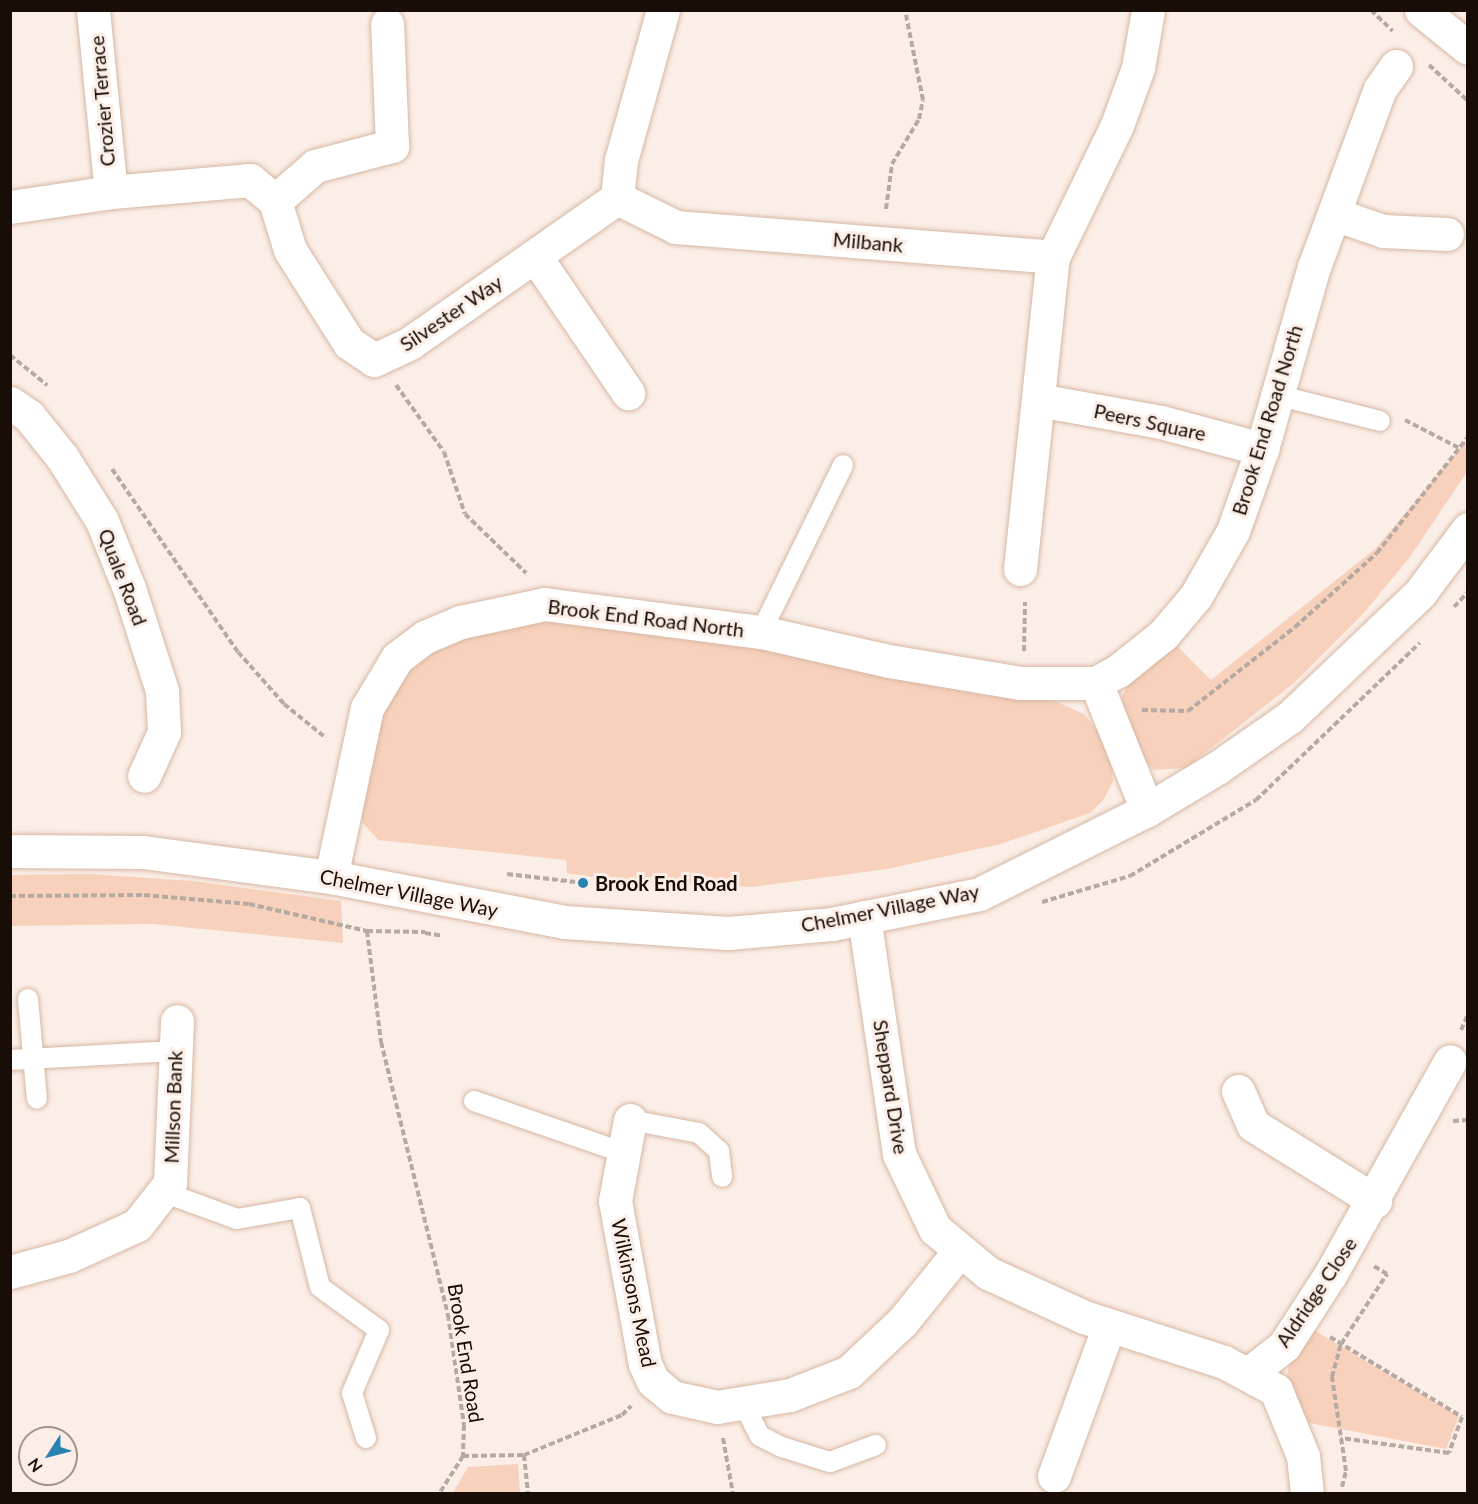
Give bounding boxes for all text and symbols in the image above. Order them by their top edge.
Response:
street label: Crozier Terrace [84,34,120,168]
street label: Milbank [832,227,904,257]
street label: Silvester Way [395,270,507,356]
street label: Brook End Road North [1227,322,1307,518]
street label: Peers Square [1092,398,1208,446]
street label: Quale Road [94,525,152,629]
street label: Brook End Road North [546,594,746,642]
street label: Chelmer Village Way [317,864,501,922]
place label: Brook End Road [595,871,738,895]
marker: Brook End Road [576,876,590,890]
street label: Chelmer Village Way [798,879,982,937]
street label: Sheppard Drive [869,1018,913,1156]
street label: Millson Bank [159,1050,187,1164]
street label: Wilkinsons Mead [607,1217,661,1369]
street label: Aldridge Close [1270,1233,1362,1351]
street label: Brook End Road [443,1282,489,1424]
north arrow [18,1426,78,1486]
text: N [23,1455,46,1476]

